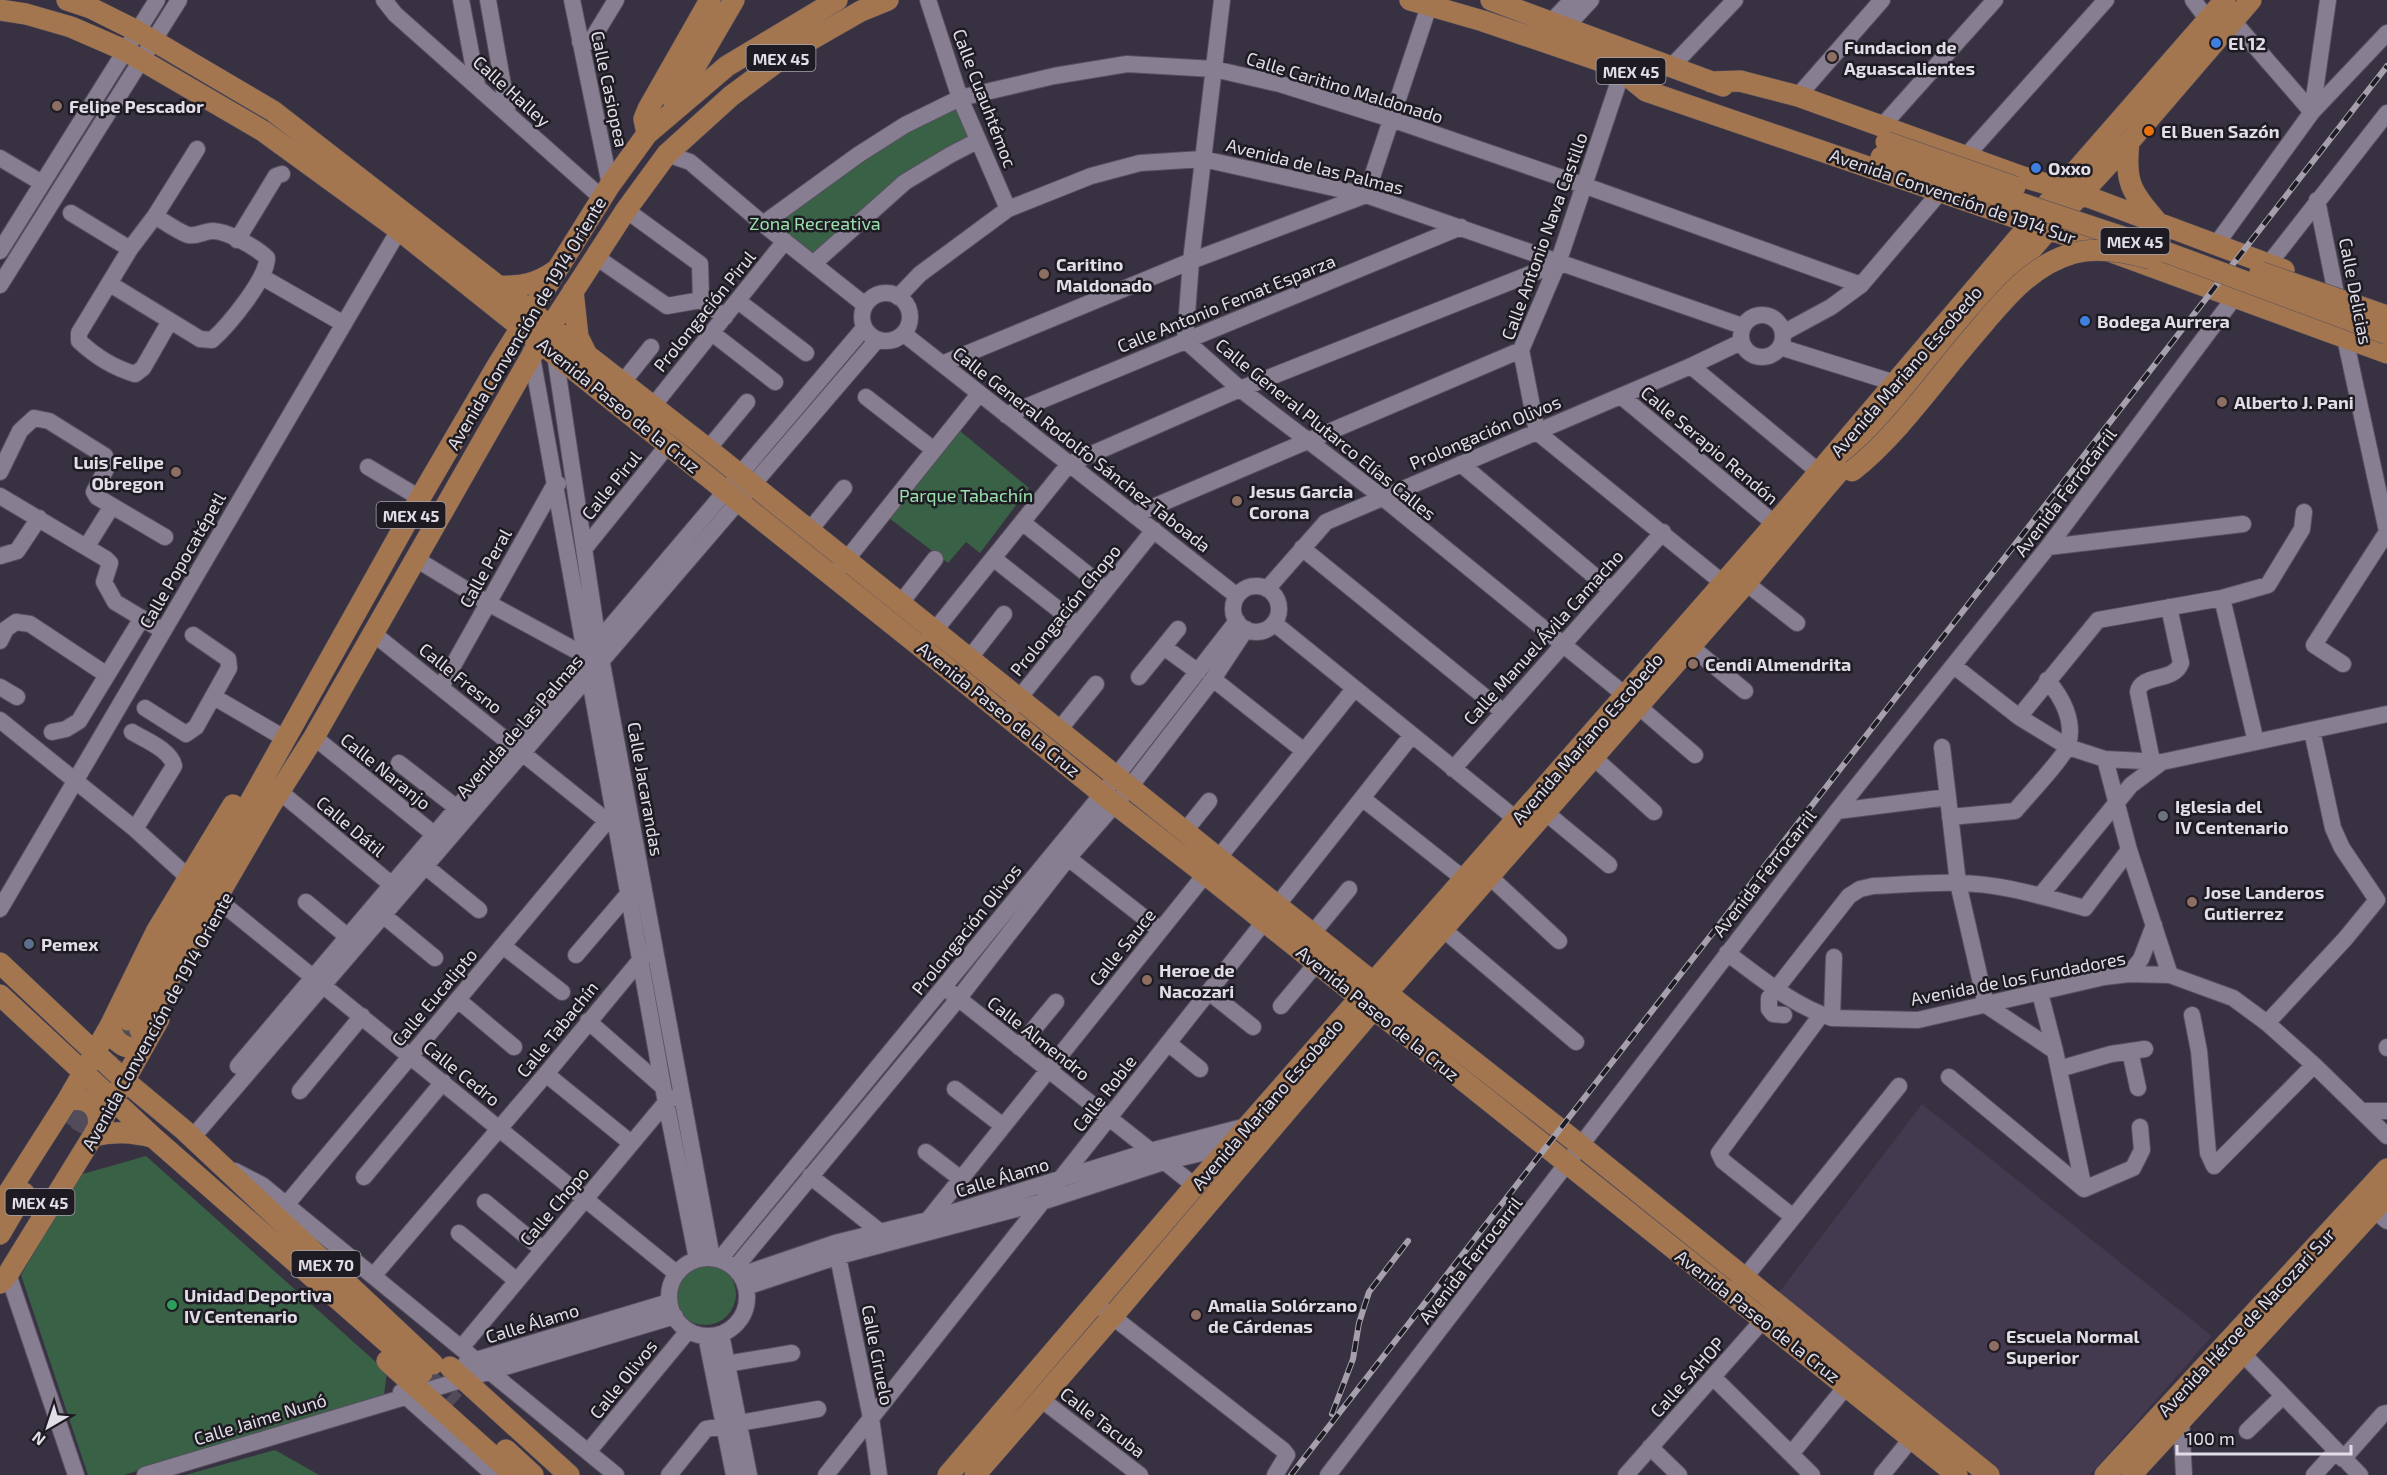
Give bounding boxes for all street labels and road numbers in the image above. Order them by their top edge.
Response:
street label: Calle Cuauhtémoc [948,25,1022,171]
street label: Calle Casiopea [587,29,633,149]
road number: MEX 45 [746,45,816,71]
street label: Calle Caritino Maldonado [1244,47,1446,127]
street label: Calle Halley [469,51,555,132]
road number: MEX 45 [1596,58,1666,84]
street label: Calle Antonio Nava Castillo [1496,129,1592,343]
street label: Avenida de las Palmas [1224,133,1406,199]
street label: Avenida Convención de 1914 Sur [1827,143,2079,249]
street label: Avenida Convención de 1914 Oriente [441,192,611,454]
road number: MEX 45 [2100,228,2170,254]
street label: Calle Delicias [2335,236,2377,346]
street label: Prolongación Pirul [648,245,760,376]
street label: Calle Antonio Femat Esparza [1114,249,1338,357]
street label: Avenida Mariano Escobedo [1826,281,1986,461]
street label: Avenida Paseo de la Cruz [533,333,705,477]
street label: Calle General Plutarco Elías Calles [1211,333,1441,525]
street label: Calle General Rodolfo Sánchez Taboada [949,342,1215,556]
street label: Calle Serapio Rendón [1637,381,1783,509]
street label: Prolongación Olivos [1406,390,1564,474]
street label: Avenida Ferrocarril [2009,423,2121,561]
street label: Calle Pirul [577,446,646,524]
street label: Calle Popocatépetl [134,487,230,632]
road number: MEX 45 [376,502,446,528]
street label: Calle Peral [454,524,516,611]
street label: Prolongación Chopo [1005,540,1125,680]
street label: Calle Manuel Ávila Camacho [1458,545,1628,729]
street label: Avenida Paseo de la Cruz [913,637,1085,781]
street label: Calle Fresno [415,638,507,718]
street label: Avenida Mariano Escobedo [1507,648,1667,828]
street label: Avenida de las Palmas [451,650,587,802]
street label: Calle Jacarandas [623,720,669,858]
street label: Calle Naranjo [337,728,435,814]
street label: Calle Dátil [312,791,390,862]
street label: Avenida Ferrocarril [1707,804,1821,941]
street label: Prolongación Olivos [906,859,1026,999]
street label: Avenida Convención de 1914 Oriente [77,888,237,1154]
street label: Calle Sauce [1084,904,1160,990]
street label: Avenida Paseo de la Cruz [1292,941,1464,1085]
street label: Calle Eucalipto [387,944,481,1050]
street label: Avenida de los Fundadores [1909,946,2127,1010]
street label: Calle Tabachín [512,977,602,1081]
street label: Calle Almendro [983,991,1095,1085]
street label: Avenida Mariano Escobedo [1187,1014,1347,1194]
street label: Calle Cedro [419,1036,505,1110]
street label: Calle Roble [1067,1050,1141,1136]
street label: Calle Álamo [953,1152,1051,1202]
street label: Calle Chopo [515,1162,593,1250]
road number: MEX 45 [6,1189,74,1215]
street label: Avenida Ferrocarril [1413,1191,1527,1328]
street label: Avenida Héroe de Nacozari Sur [2153,1223,2339,1421]
street label: Avenida Paseo de la Cruz [1671,1245,1845,1387]
road number: MEX 70 [292,1251,360,1277]
street label: Calle Álamo [483,1298,581,1348]
street label: Calle Ciruelo [857,1303,899,1407]
street label: Calle SAHOP [1645,1332,1729,1422]
street label: Calle Olivos [585,1335,661,1423]
street label: Calle Tacuba [1056,1382,1150,1462]
street label: Calle Jaime Nunó [191,1388,329,1450]

